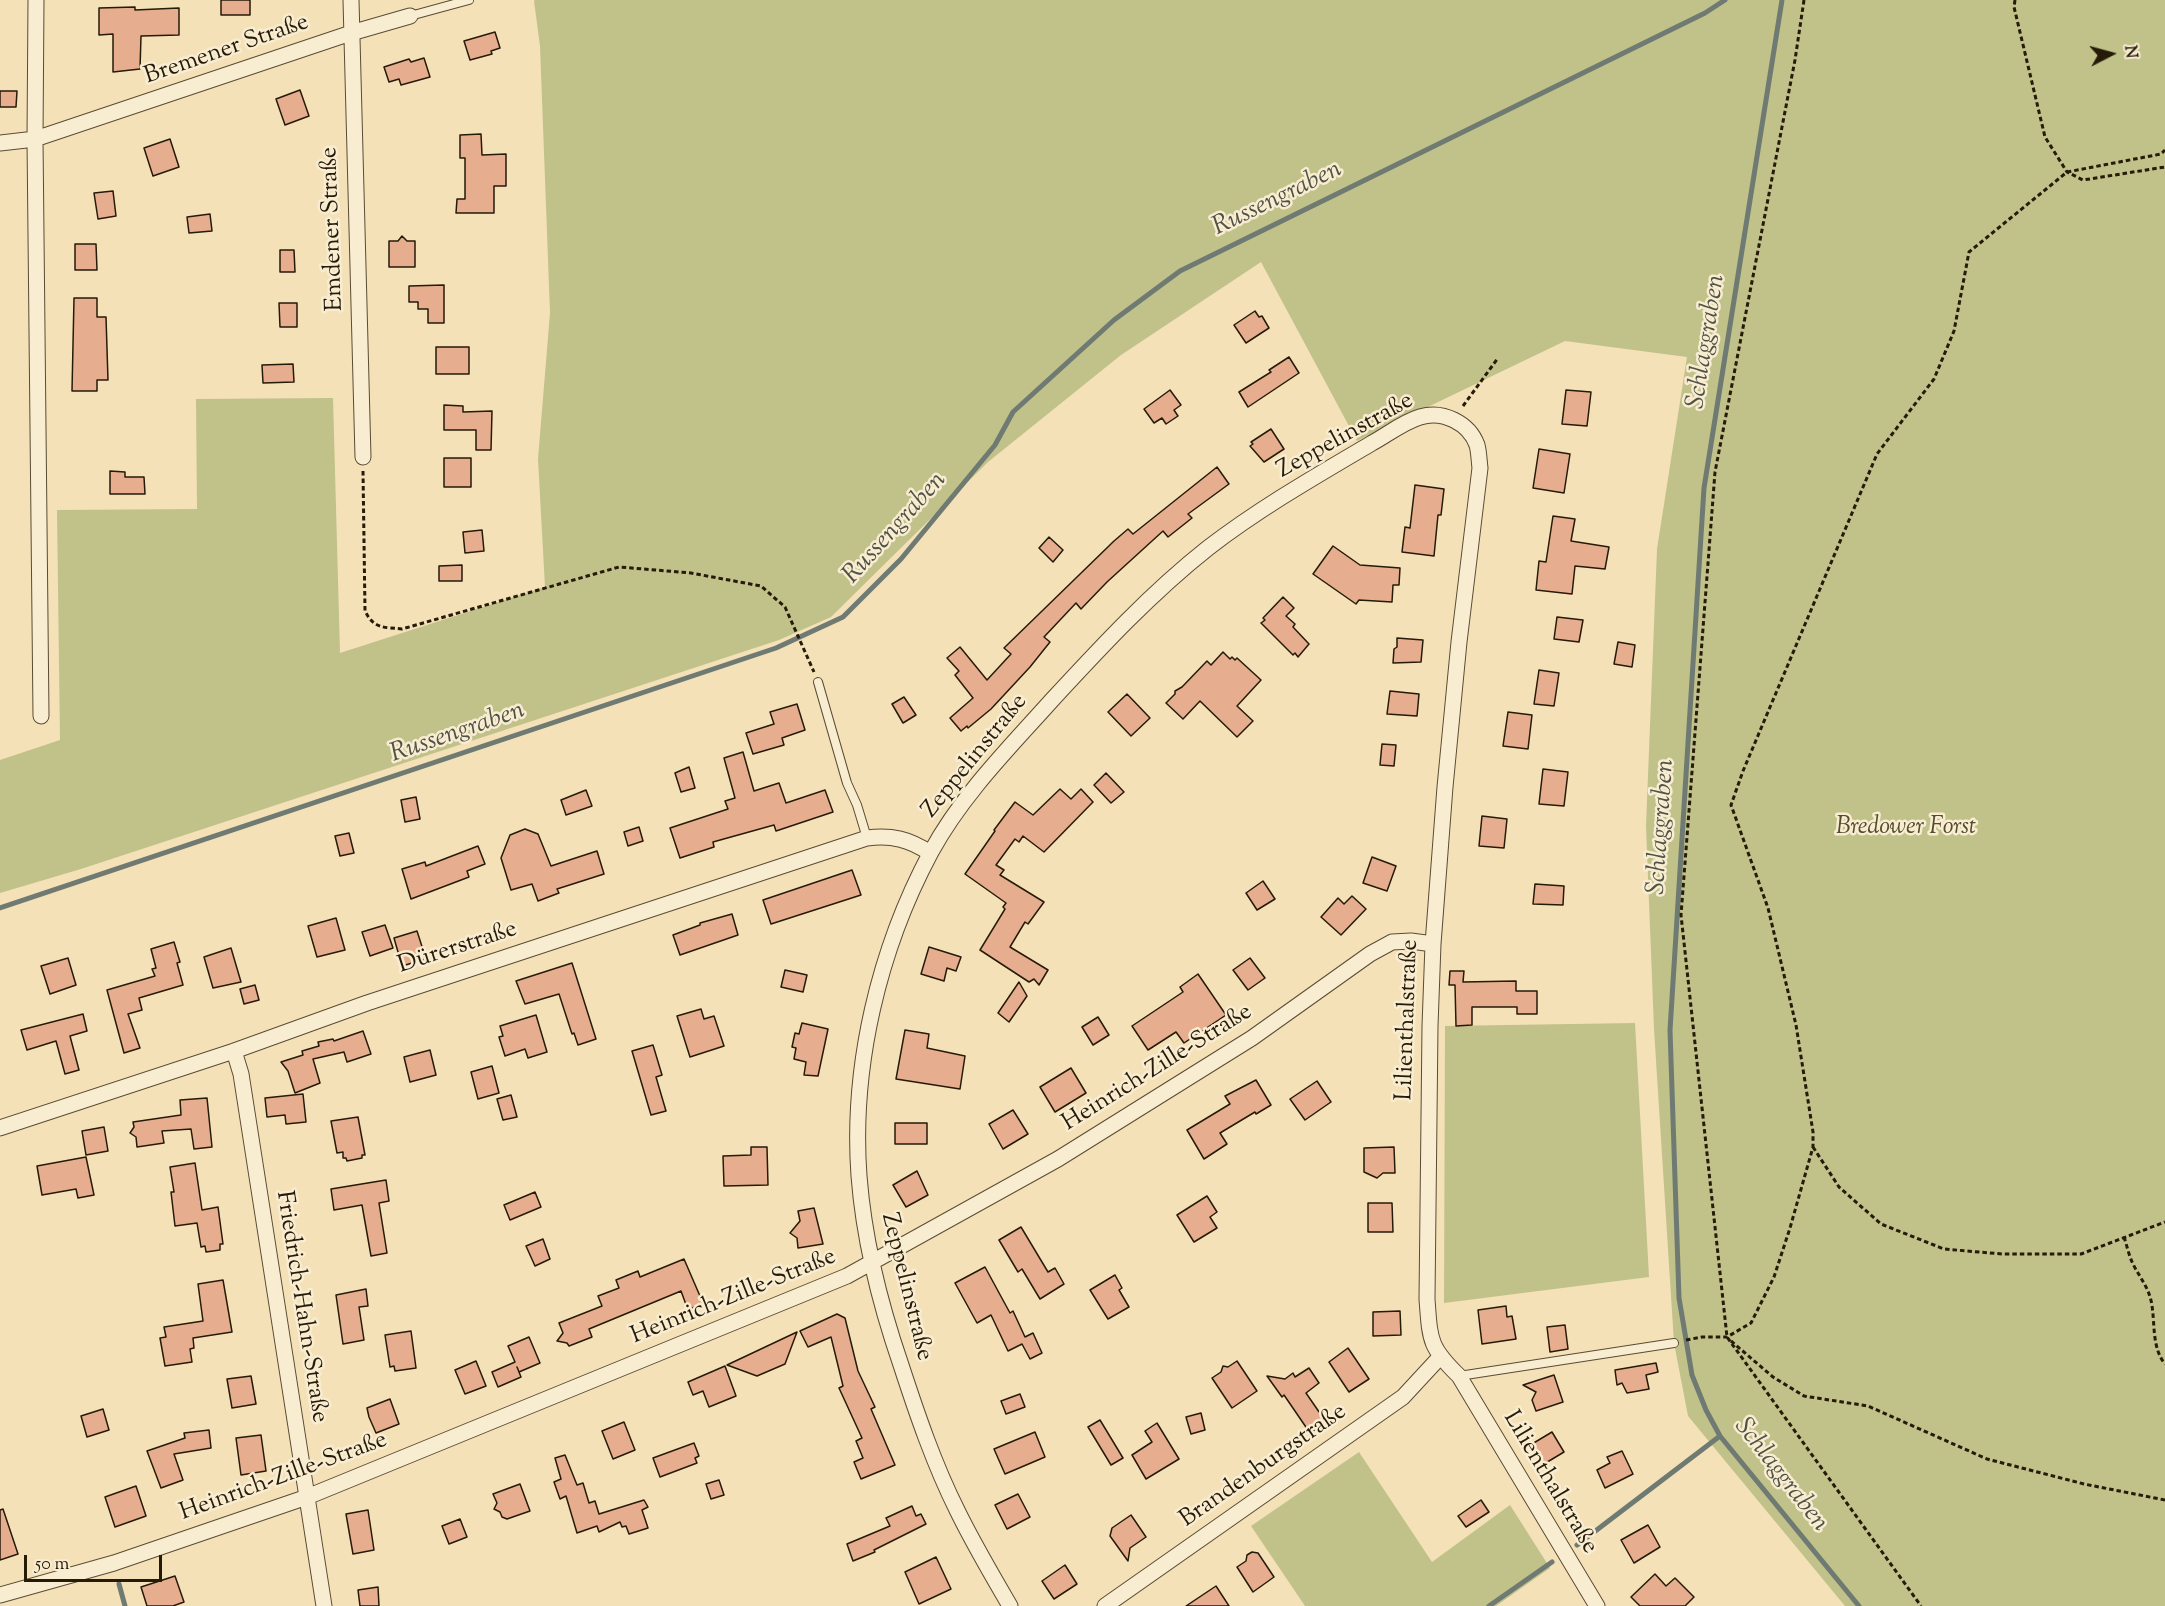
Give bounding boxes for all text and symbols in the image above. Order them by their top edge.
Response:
street label: Bremener Straße [141,9,313,93]
north arrow [2081,24,2141,84]
text: N [2117,45,2142,60]
street label: Emdener Straße [317,146,351,312]
water label: Russengraben [1208,155,1348,245]
water label: Schlaggraben [1682,273,1734,411]
street label: Zeppelinstraße [1273,388,1419,486]
water label: Russengraben [838,467,954,591]
street label: Zeppelinstraße [917,689,1035,825]
water label: Russengraben [387,696,529,772]
water label: Schlaggraben [1643,758,1683,896]
park label: Bredower Forst [1836,815,1976,843]
street label: Dürerstraße [395,916,521,982]
street label: Lilienthalstraße [1392,939,1426,1101]
street label: Heinrich-Zille-Straße [1058,999,1258,1139]
street label: Friedrich-Hahn-Straße [267,1189,333,1425]
street label: Zeppelinstraße [873,1210,937,1364]
street label: Heinrich-Zille-Straße [627,1244,841,1352]
street label: Brandenburgstraße [1175,1399,1353,1535]
street label: Lilienthalstraße [1495,1406,1603,1560]
water label: Schlaggraben [1726,1413,1834,1539]
street label: Heinrich-Zille-Straße [176,1427,392,1529]
scale bar [27,1543,165,1581]
text: 50 m [35,1552,69,1578]

